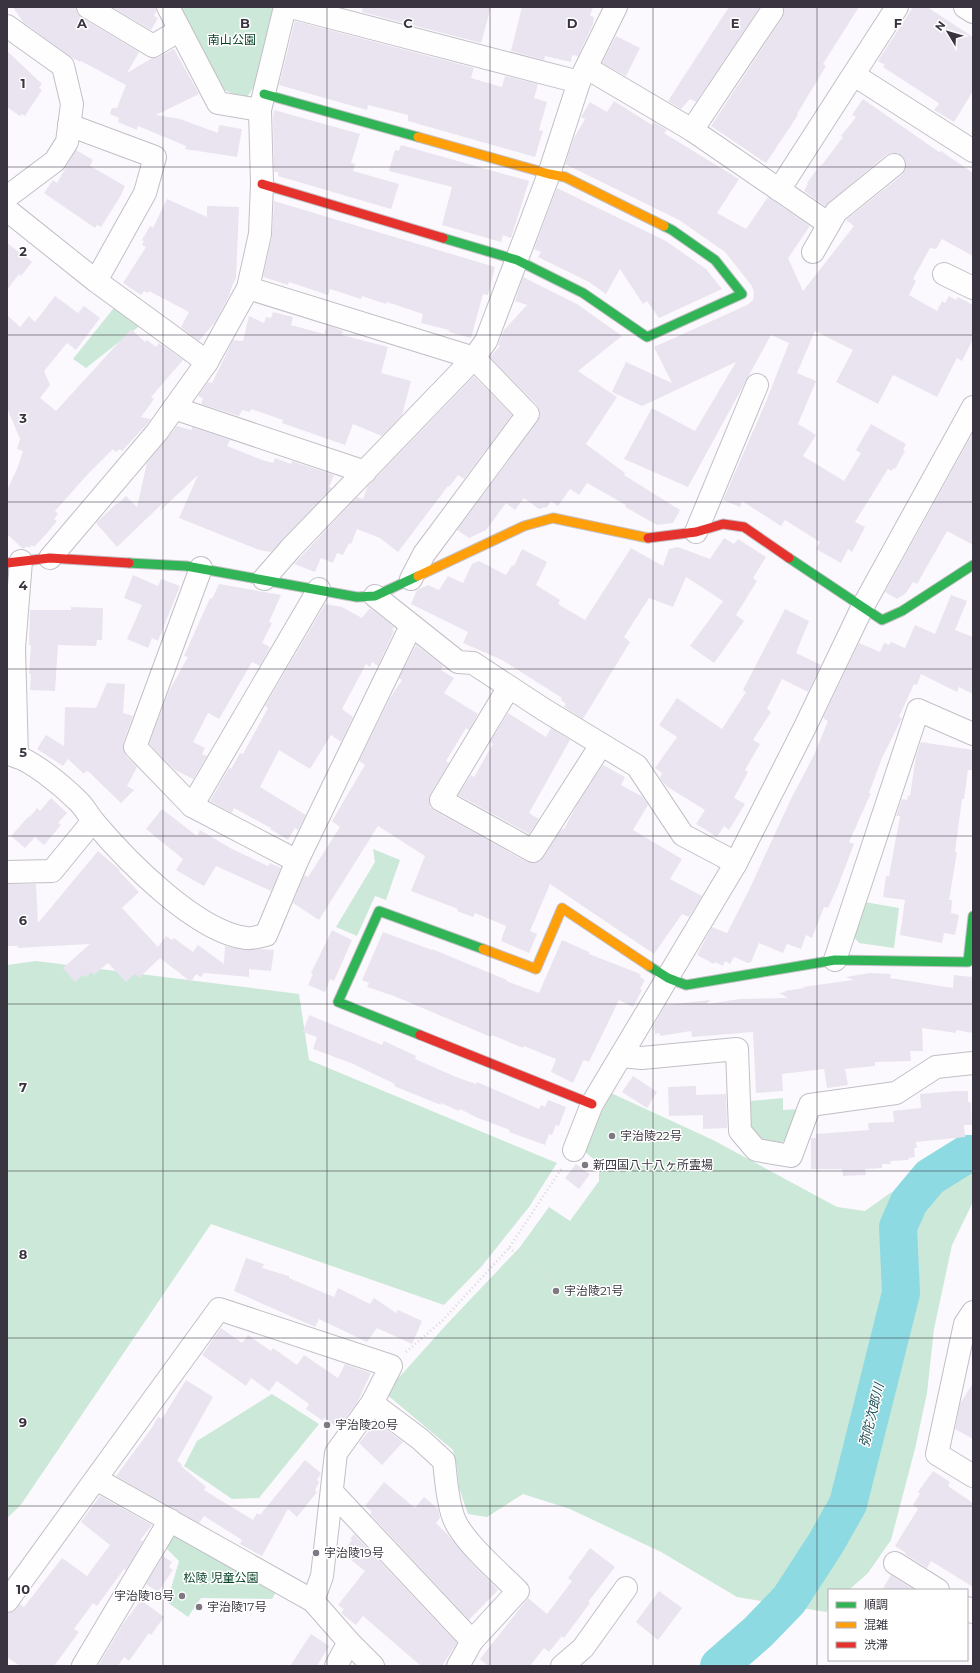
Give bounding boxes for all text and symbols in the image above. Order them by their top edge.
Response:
north arrow [928,12,968,52]
text: A [76,15,88,31]
text: B [240,15,250,31]
text: C [403,15,413,31]
text: D [567,15,578,31]
text: E [731,15,740,31]
text: F [894,15,902,31]
text: N [932,18,948,34]
park label: 南山公園 [208,32,256,47]
text: 1 [20,75,26,91]
text: 2 [19,243,27,259]
text: 3 [18,410,27,426]
text: 4 [19,577,28,593]
text: 5 [19,744,27,760]
text: 6 [19,912,28,928]
text: 7 [19,1079,27,1095]
place label: 宇治陵22号 [620,1128,682,1143]
marker: 宇治陵22号 [607,1131,617,1141]
place label: 新四国八十八ヶ所霊場 [593,1157,713,1172]
marker: 新四国八十八ヶ所霊場 [580,1160,590,1170]
text: 8 [19,1246,28,1262]
place label: 宇治陵21号 [564,1283,623,1298]
marker: 宇治陵21号 [551,1286,561,1296]
water label: 弥陀次郎川 [855,1380,887,1448]
text: 9 [19,1414,27,1430]
place label: 宇治陵20号 [335,1417,398,1432]
marker: 宇治陵20号 [322,1420,332,1430]
place label: 宇治陵19号 [324,1545,384,1560]
marker: 宇治陵19号 [311,1548,321,1558]
park label: 松陵 児童公園 [183,1570,259,1585]
text: 10 [16,1581,30,1597]
place label: 宇治陵18号 [114,1588,174,1603]
legend [828,1589,968,1661]
marker: 宇治陵18号 [177,1591,187,1601]
text: 順調 [864,1597,888,1612]
place label: 宇治陵17号 [207,1599,266,1614]
marker: 宇治陵17号 [194,1602,204,1612]
text: 混雑 [864,1617,888,1632]
text: 渋滞 [864,1637,888,1652]

